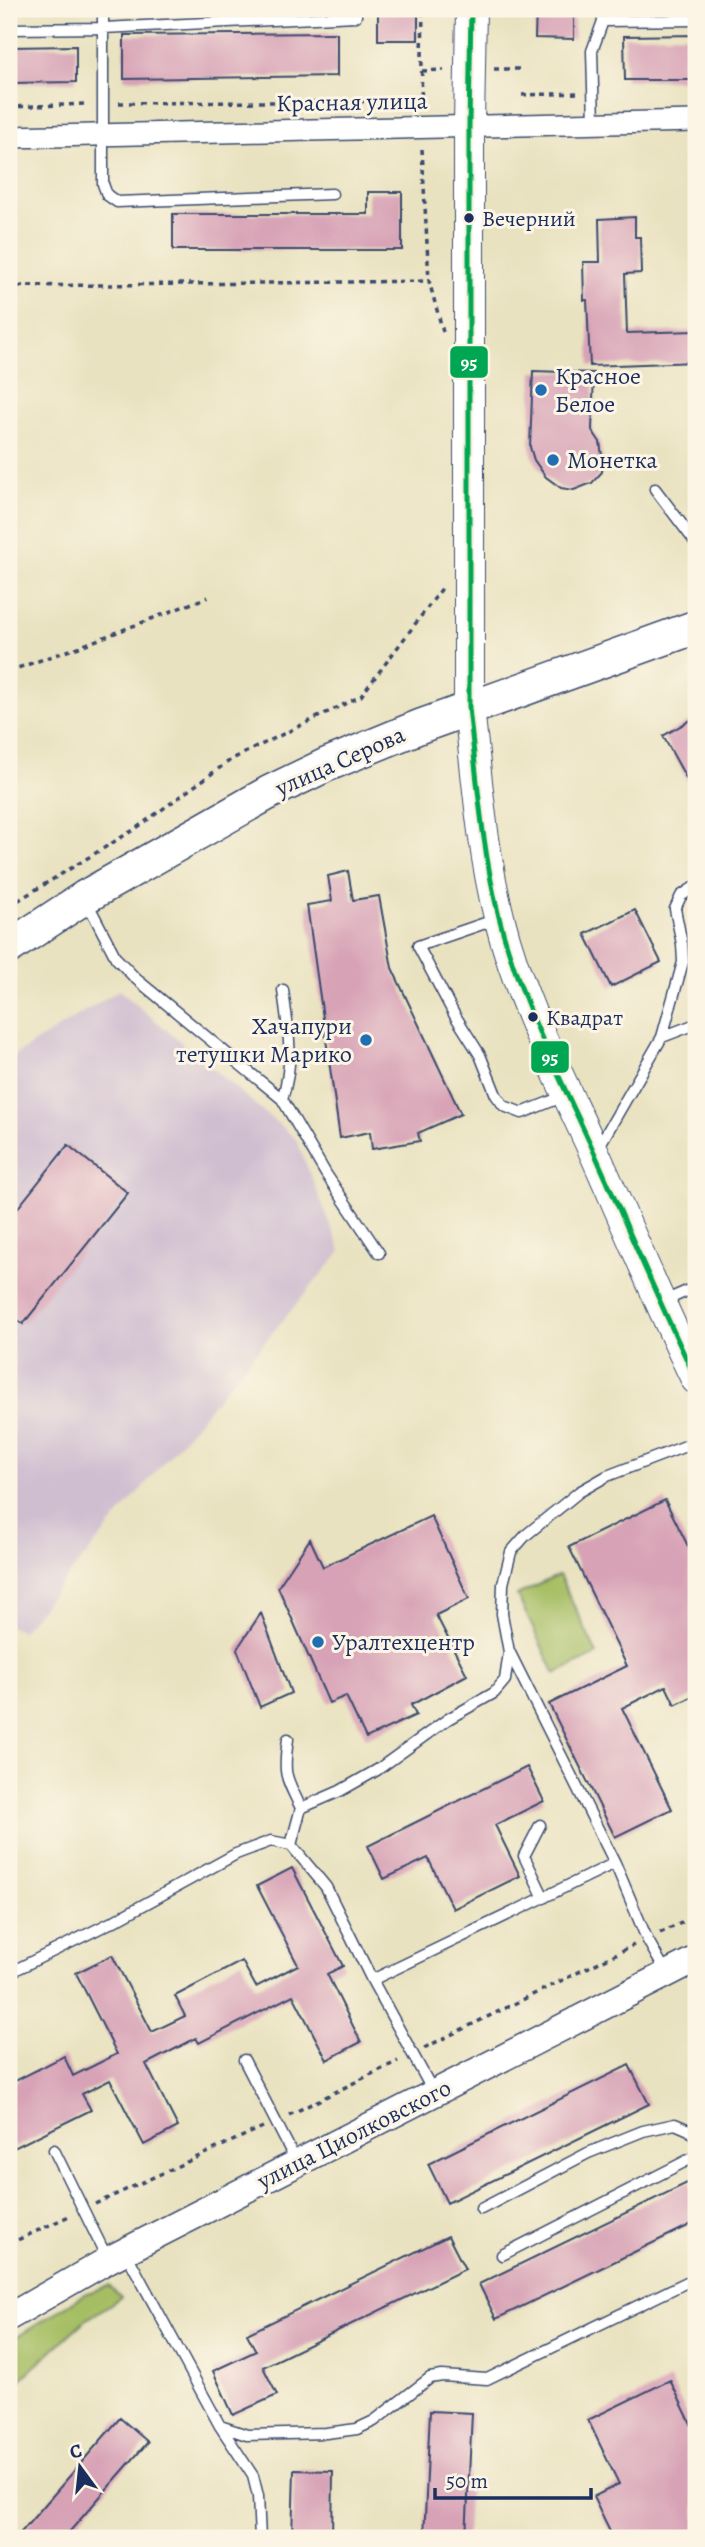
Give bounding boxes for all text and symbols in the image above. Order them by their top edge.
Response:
street label: Красная улица [276,85,428,119]
place label: Вечерний [482,204,576,234]
marker: Вечерний [462,211,476,225]
line badge: 95 [449,345,489,379]
text: 95 [461,350,477,376]
place label: Красное Белое [555,360,641,420]
marker: Красное Белое [533,382,549,398]
place label: Монетка [567,444,658,476]
marker: Монетка [545,452,561,468]
street label: улица Серова [269,718,410,804]
place label: Квадрат [546,1003,623,1033]
place label: Хачапури тетушки Марико [176,1010,352,1070]
marker: Квадрат [526,1010,540,1024]
marker: Хачапури тетушки Марико [358,1032,374,1048]
line badge: 95 [530,1040,570,1074]
text: 95 [542,1045,558,1071]
place label: Уралтехцентр [332,1626,475,1658]
marker: Уралтехцентр [310,1634,326,1650]
street label: улица Циолковского [251,2071,456,2197]
north arrow [46,2432,116,2502]
text: С [67,2437,85,2466]
scale bar [435,2456,591,2500]
text: 50 m [446,2467,488,2495]

